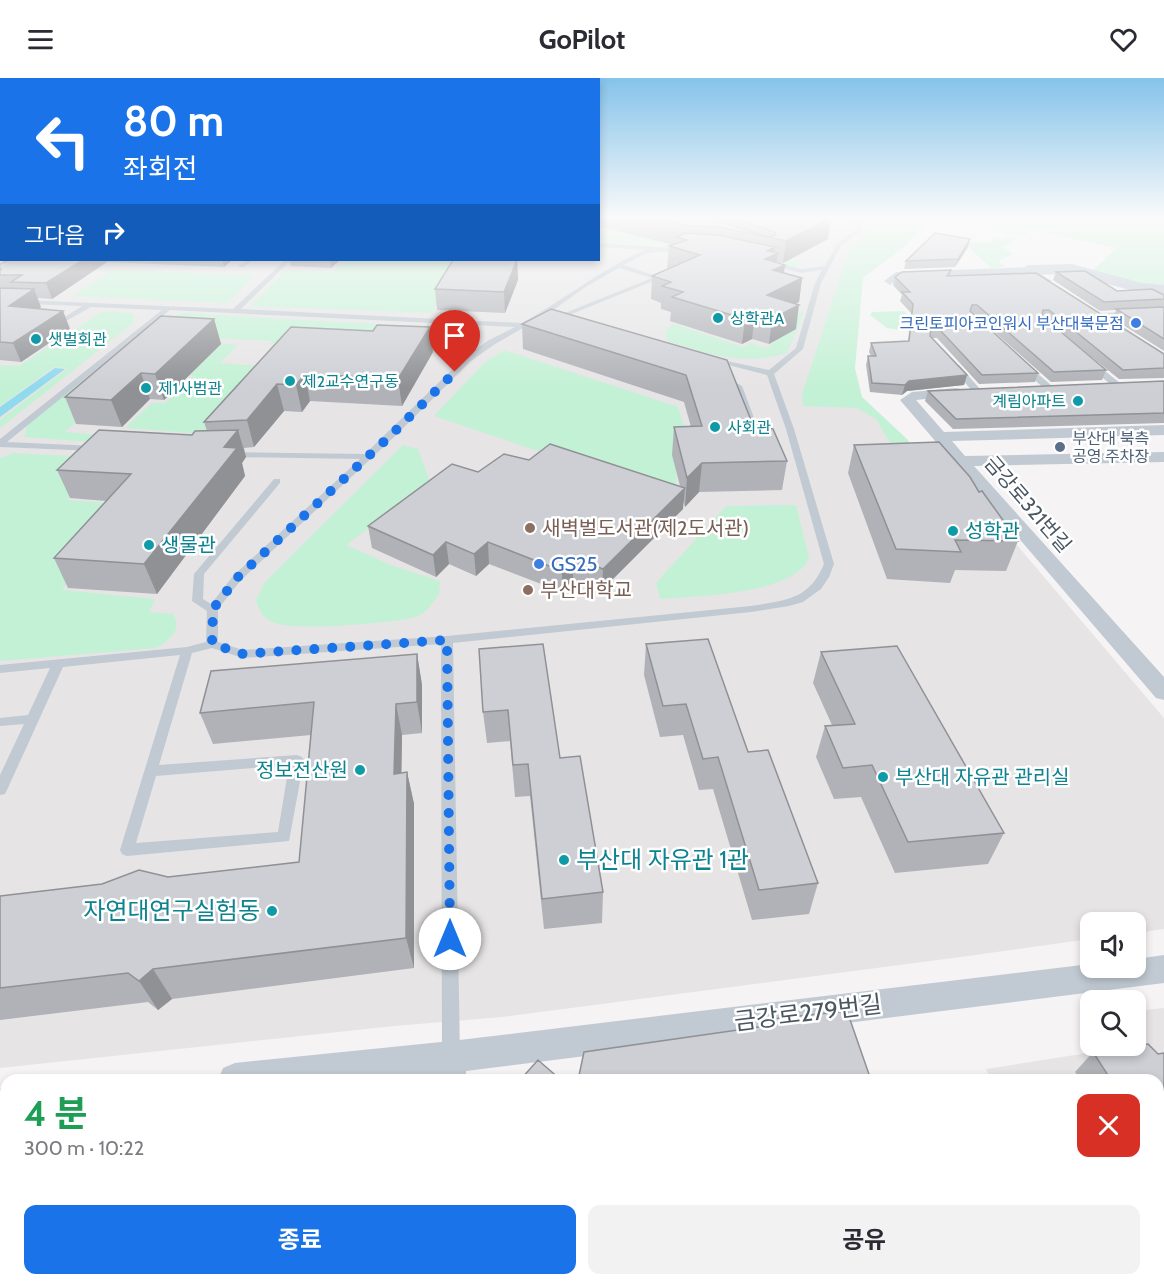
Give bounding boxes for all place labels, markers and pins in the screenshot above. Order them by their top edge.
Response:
place label: 상학관A [730,309,784,328]
pin [429,310,480,372]
marker: 상학관A [711,311,725,325]
place label: 크린토피아코인워시 부산대북문점 [900,314,1124,333]
marker: 크린토피아코인워시 부산대북문점 [1129,316,1143,330]
place label: 샛벌회관 [48,330,107,349]
marker: 샛벌회관 [29,332,43,346]
place label: 제2교수연구동 [302,372,399,391]
marker: 제2교수연구동 [283,374,297,388]
place label: 제1사범관 [158,379,222,398]
marker: 제1사범관 [139,381,153,395]
place label: 계림아파트 [992,392,1066,411]
marker: 계림아파트 [1071,394,1085,408]
place label: 사회관 [727,418,771,437]
marker: 사회관 [708,420,722,434]
place label: 부산대 북측 공영 주차장 [1072,429,1149,466]
marker: 부산대 북측 공영 주차장 [1053,440,1067,454]
place label: 새벽벌도서관(제2도서관) [542,516,749,540]
place label: 성학관 [965,519,1020,543]
marker: 새벽벌도서관(제2도서관) [523,521,537,535]
marker: 성학관 [946,524,960,538]
place label: 생물관 [161,533,216,557]
marker: 생물관 [142,538,156,552]
place label: GS25 [551,552,597,576]
marker: GS25 [532,557,546,571]
place label: 부산대학교 [540,578,632,602]
marker: 부산대학교 [521,583,535,597]
place label: 정보전산원 [256,758,348,782]
marker: 정보전산원 [353,763,367,777]
place label: 부산대 자유관 관리실 [895,765,1070,789]
marker: 부산대 자유관 관리실 [876,770,890,784]
place label: 부산대 자유관 1관 [576,845,749,874]
marker: 부산대 자유관 1관 [557,853,571,867]
place label: 자연대연구실험동 [83,896,260,925]
marker: 자연대연구실험동 [265,904,279,918]

